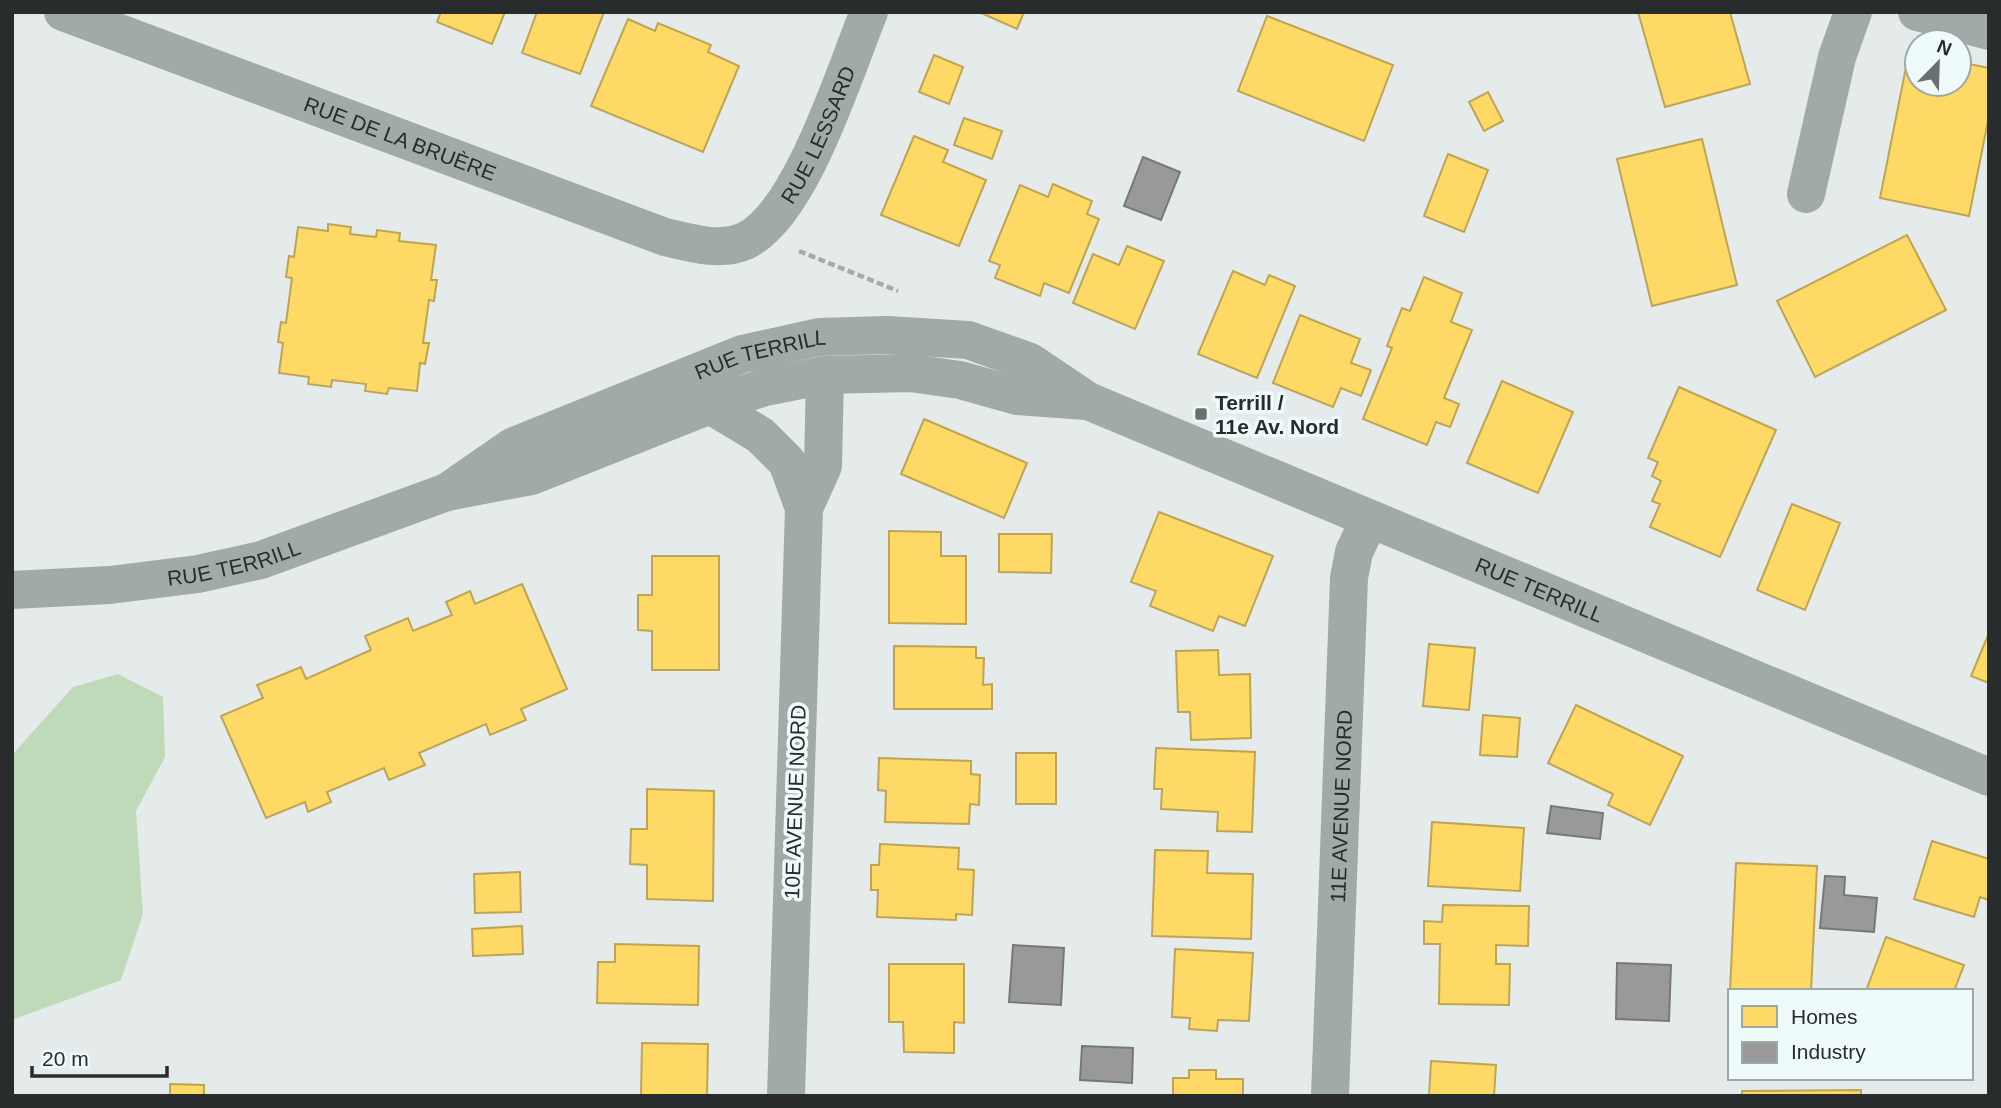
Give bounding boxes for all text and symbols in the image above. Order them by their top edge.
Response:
north arrow [1903,28,1973,98]
text: N [1934,35,1955,60]
street label: RUE LESSARD [776,63,859,207]
street label: RUE DE LA BRUÈRE [301,92,499,184]
street label: RUE TERRILL [691,325,826,384]
place label: Terrill / 11e Av. Nord [1215,391,1339,438]
marker: Terrill / 11e Av. Nord [1193,406,1209,422]
street label: RUE TERRILL [166,535,303,589]
street label: RUE TERRILL [1472,553,1607,626]
street label: 10E AVENUE NORD [780,704,810,900]
street label: 11E AVENUE NORD [1326,709,1356,903]
legend [1728,989,1973,1080]
text: Homes [1791,1005,1858,1028]
scale bar [32,1034,166,1078]
text: Industry [1791,1040,1866,1063]
text: 20 m [42,1047,89,1070]

